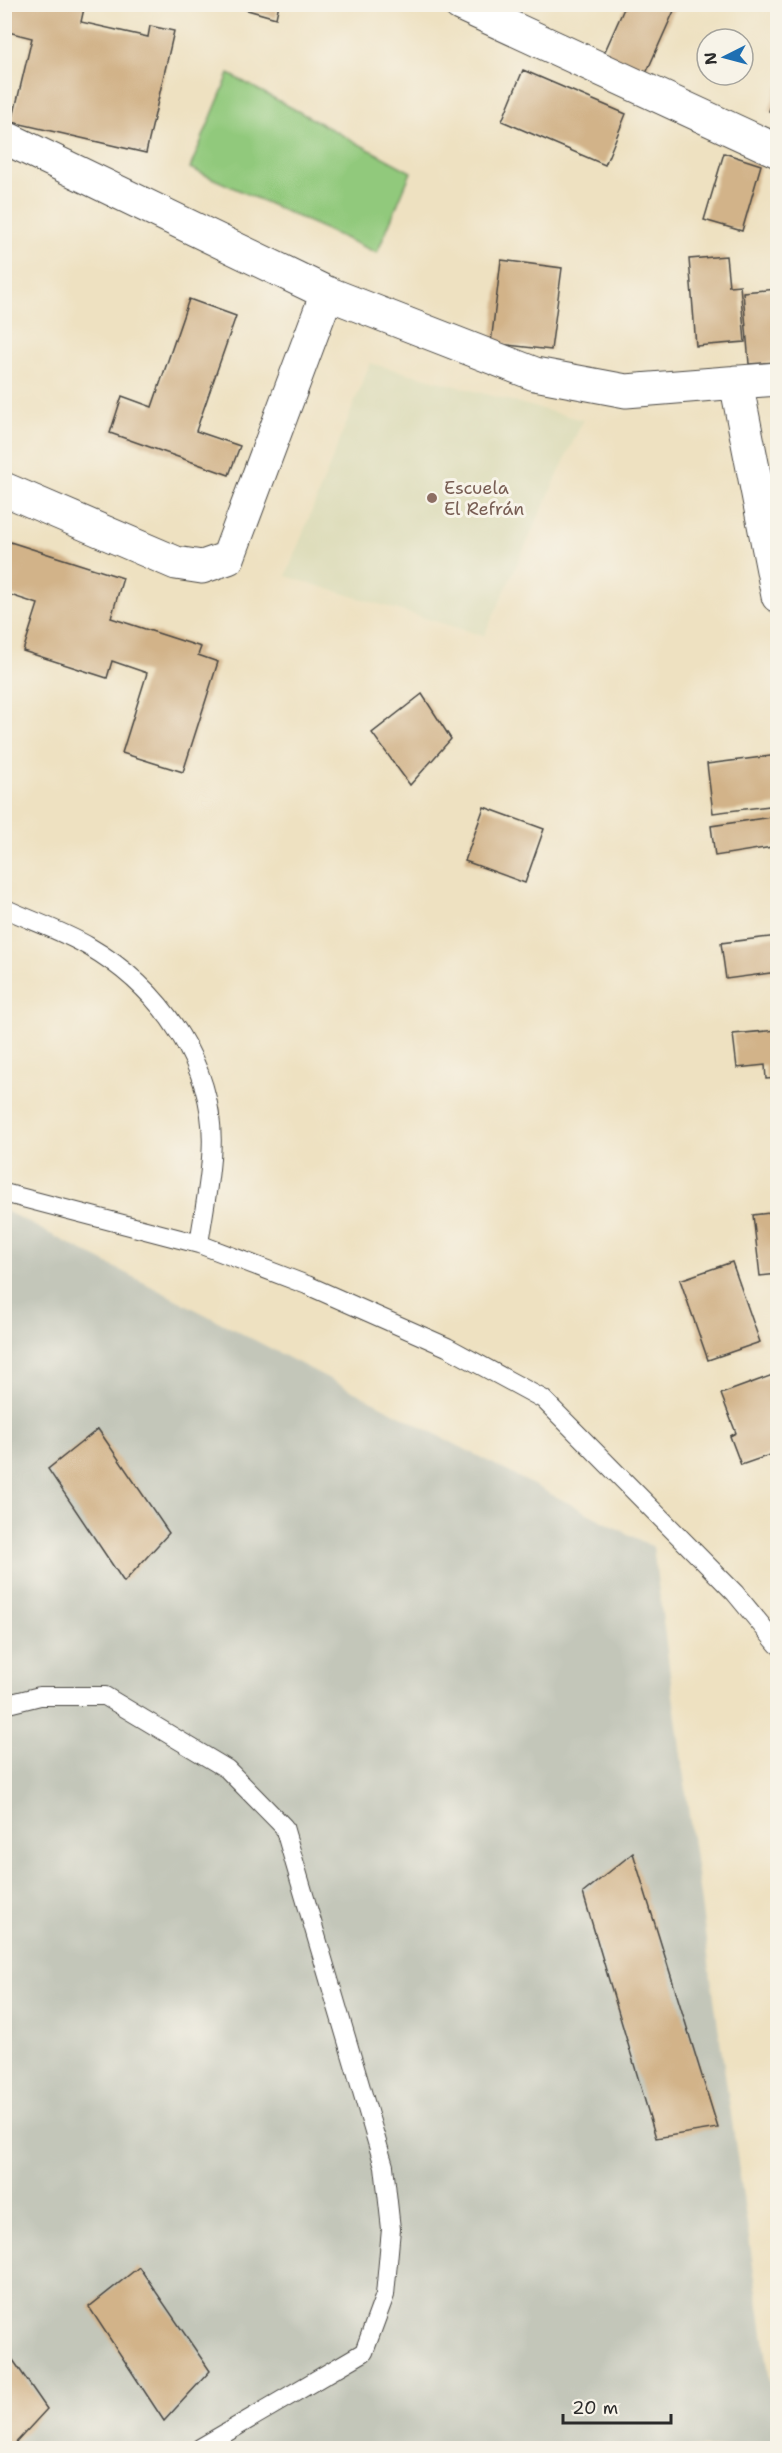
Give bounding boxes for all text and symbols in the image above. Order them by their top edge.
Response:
north arrow [695,27,755,87]
text: N [699,51,722,66]
place label: Escuela El Refrán [444,476,524,521]
marker: Escuela El Refrán [425,491,439,505]
scale bar [563,2387,671,2425]
text: 20 m [572,2396,618,2420]

